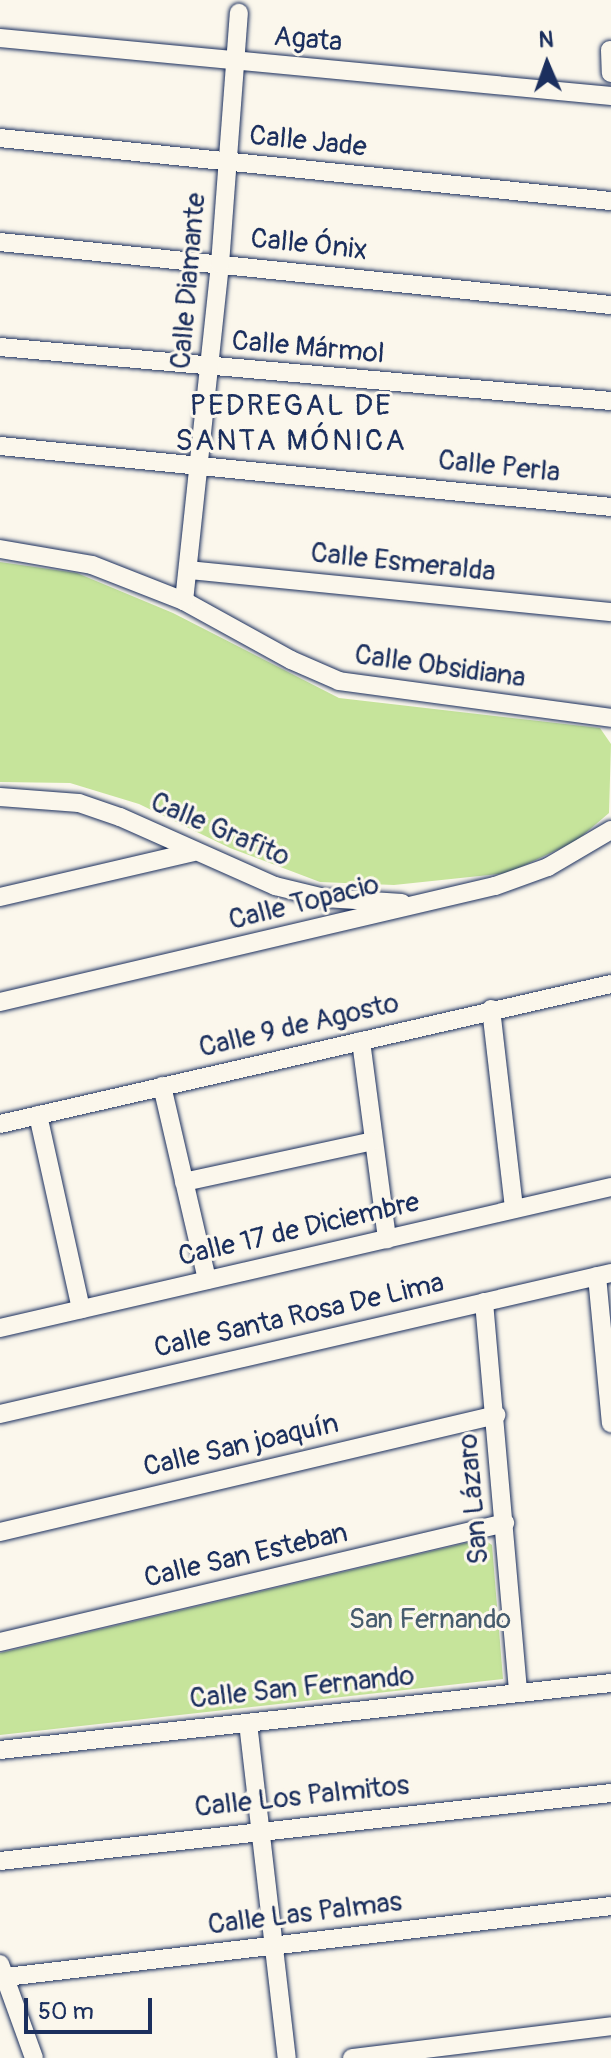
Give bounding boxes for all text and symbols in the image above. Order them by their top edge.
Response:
street label: Agata [272,20,344,60]
north arrow [507,24,587,104]
text: N [538,26,554,54]
street label: Calle Jade [248,119,368,165]
street label: Calle Diamante [165,191,213,371]
street label: Calle Ónix [249,222,369,268]
street label: Calle Mármol [230,325,386,371]
district label: PEDREGAL DE SANTA MÓNICA [175,388,407,458]
street label: Calle Perla [436,444,562,490]
street label: Calle Esmeralda [309,537,497,589]
street label: Calle Obsidiana [352,638,528,696]
street label: Calle Grafito [145,786,295,874]
street label: Calle Topacio [225,868,383,938]
street label: Calle 9 de Agosto [196,987,402,1065]
street label: Calle 17 de Diciembre [175,1186,423,1274]
street label: Calle Santa Rosa De Lima [151,1266,447,1366]
street label: Calle San joaquín [140,1407,342,1485]
street label: San Lázaro [452,1432,496,1566]
street label: Calle San Esteban [141,1516,351,1596]
park label: San Fernando [349,1603,511,1637]
street label: Calle San Fernando [188,1659,416,1717]
street label: Calle Los Palmitos [193,1769,411,1825]
street label: Calle Las Palmas [206,1885,404,1943]
scale bar [28,1982,156,2032]
text: 50 m [38,1997,94,2026]

